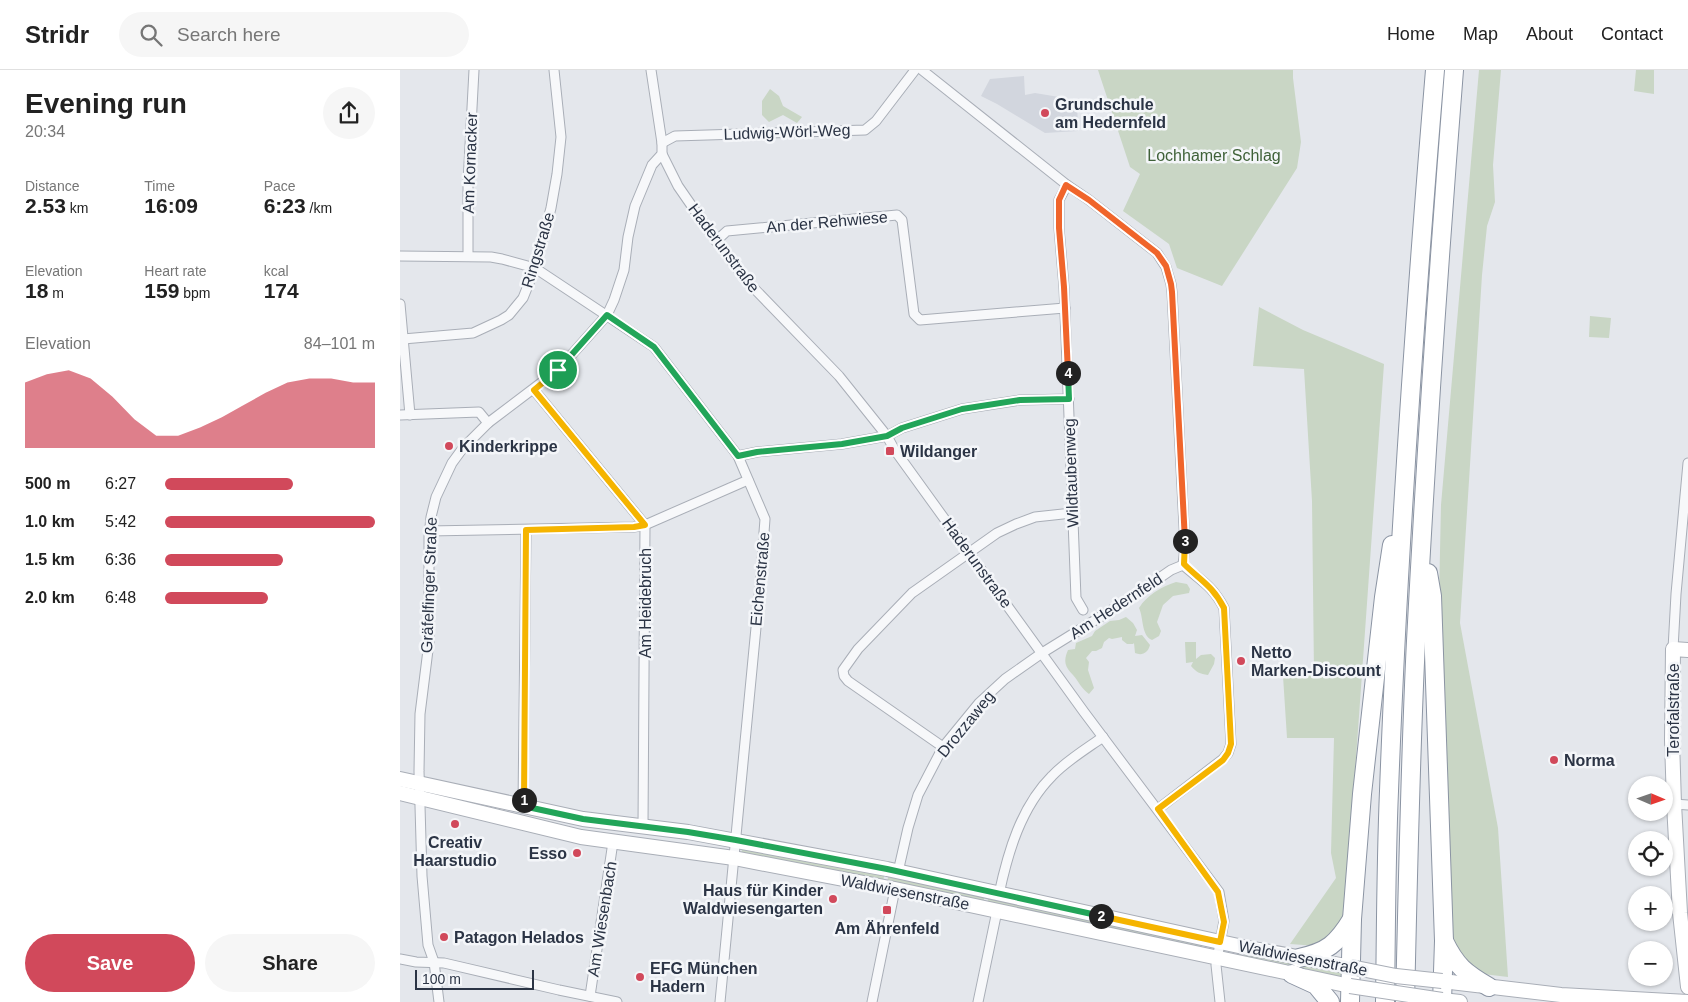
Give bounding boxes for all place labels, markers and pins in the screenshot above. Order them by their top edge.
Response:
place label: Grundschule am Hedernfeld [1055,96,1166,131]
marker: Grundschule am Hedernfeld [1039,107,1051,119]
pin [537,349,579,391]
pin: 4 [1056,360,1080,386]
place label: Kinderkrippe [459,438,558,455]
marker: Kinderkrippe [443,440,455,452]
place label: Wildanger [900,443,977,460]
marker: Wildanger [884,445,896,457]
pin: 3 [1172,528,1198,554]
place label: Netto Marken-Discount [1251,644,1381,679]
marker: Netto Marken-Discount [1235,655,1247,667]
place label: Norma [1564,752,1615,769]
marker: Norma [1548,754,1560,766]
pin: 1 [512,788,536,812]
marker: Creativ Haarstudio [449,818,461,830]
place label: Creativ Haarstudio [413,834,497,869]
place label: Esso [529,845,567,862]
marker: Esso [571,847,583,859]
place label: Haus für Kinder Waldwiesengarten [683,882,823,917]
marker: Haus für Kinder Waldwiesengarten [827,893,839,905]
marker: Am Ährenfeld [881,904,893,916]
pin: 2 [1088,904,1114,928]
place label: Am Ährenfeld [835,920,939,937]
place label: Patagon Helados [454,929,584,946]
marker: Patagon Helados [438,931,450,943]
place label: EFG München Hadern [650,960,758,995]
marker: EFG München Hadern [634,971,646,983]

